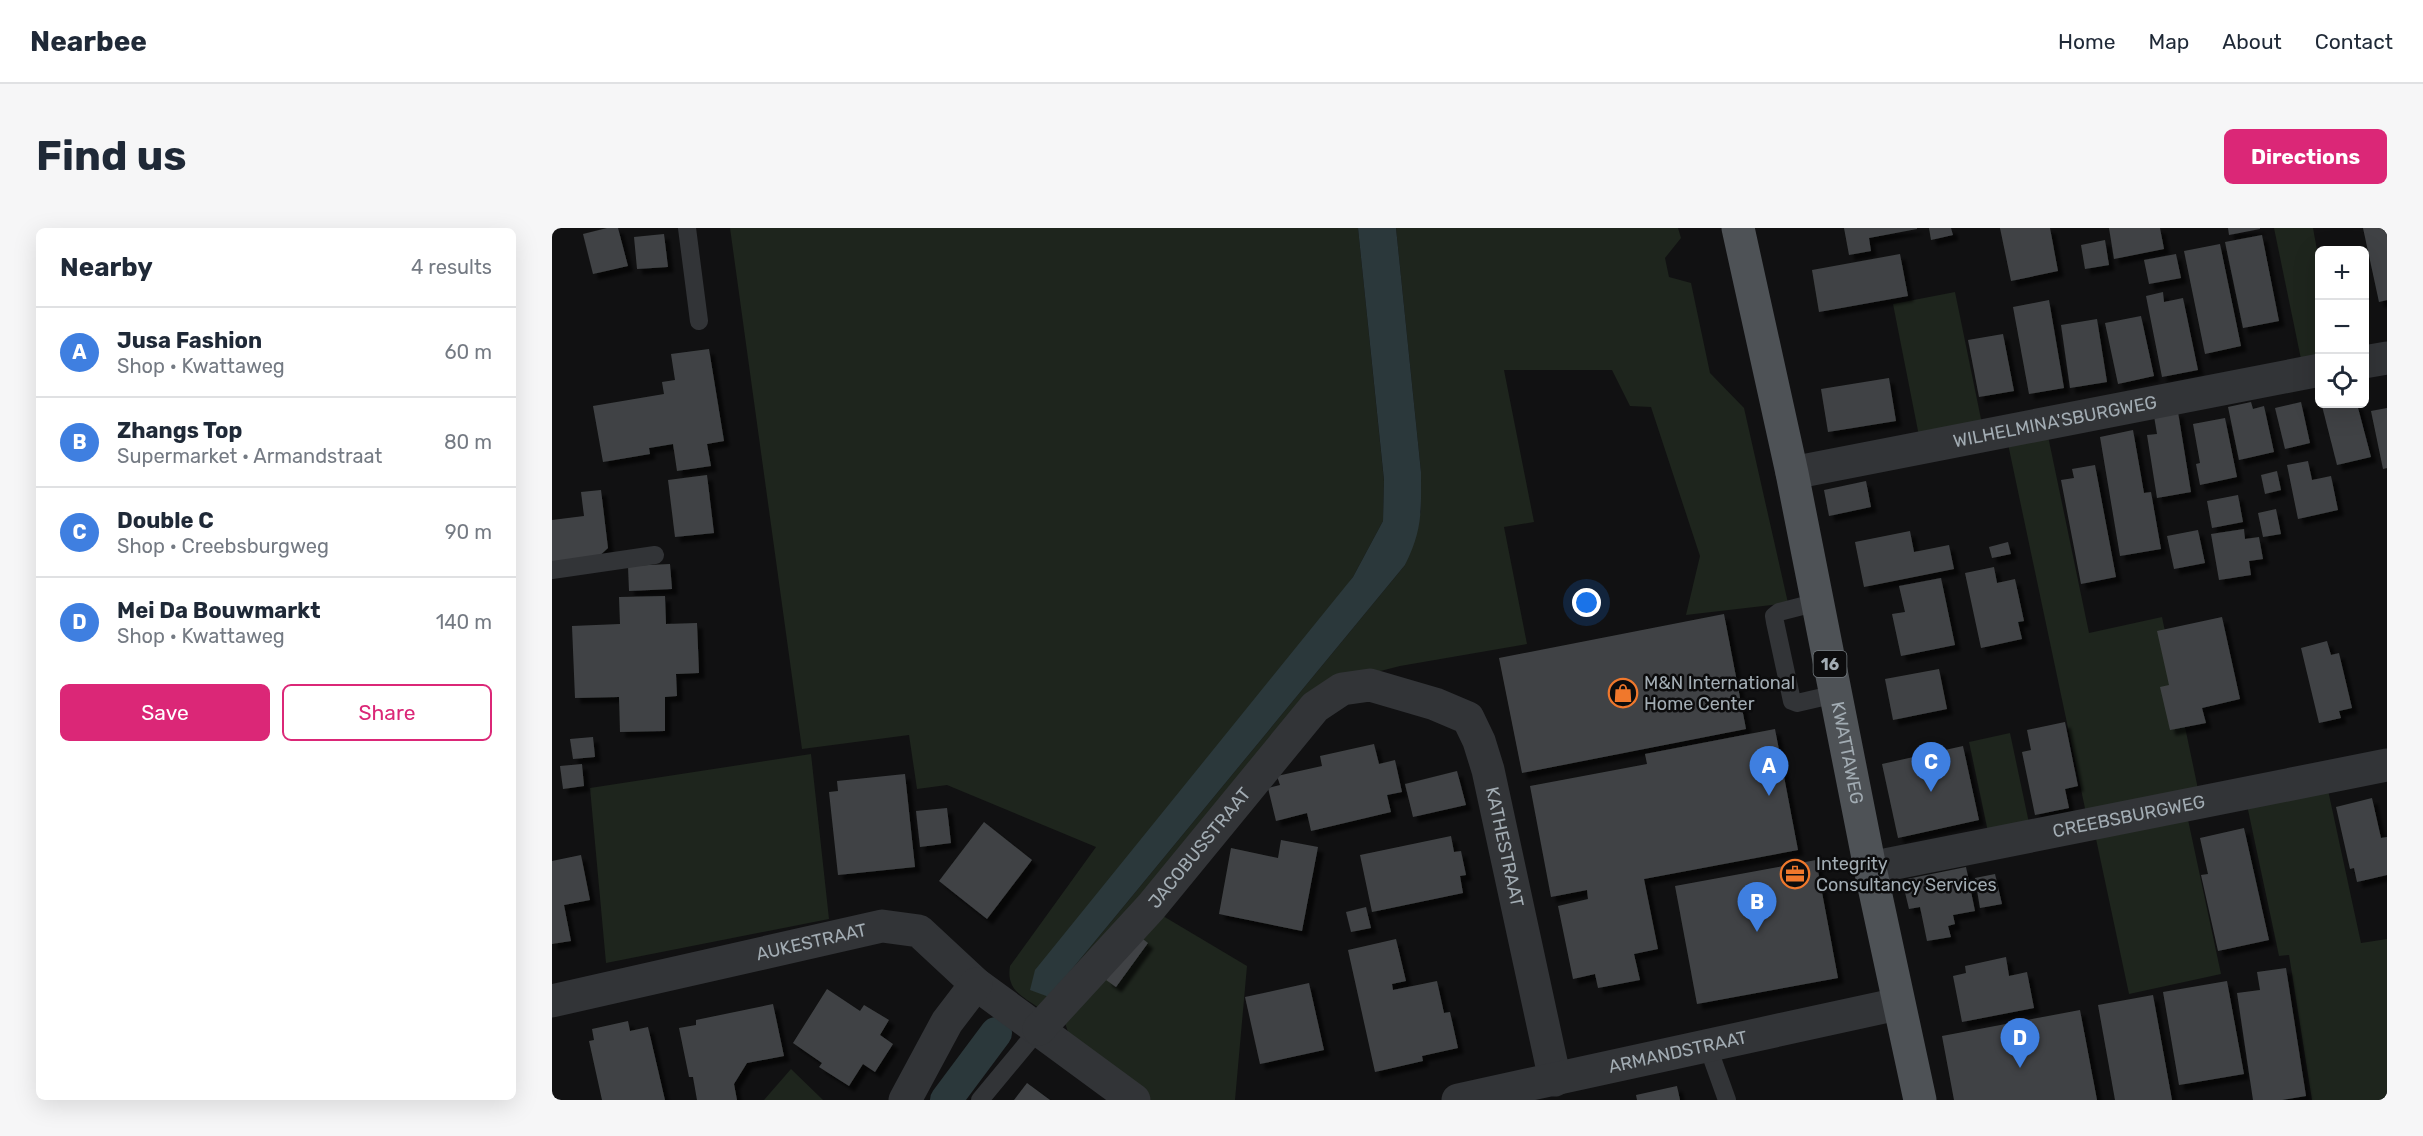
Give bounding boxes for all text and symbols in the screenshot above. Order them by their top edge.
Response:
text: Nearbee [30,25,147,58]
text: Home [2058,29,2115,54]
text: Map [2148,29,2189,54]
text: About [2222,29,2282,54]
text: Contact [2315,29,2393,54]
button: Directions [2224,129,2387,184]
text: Find us [36,131,187,181]
map controls [2315,246,2369,408]
button: + [2315,246,2369,300]
text: Nearby [60,252,153,283]
text: 4 results [411,255,492,279]
button: − [2315,300,2369,354]
text: Jusa Fashion [117,327,262,354]
text: A [72,340,87,364]
text: 60 m [445,340,492,364]
text: Shop · Kwattaweg [117,354,285,378]
button: locate [2315,354,2369,408]
street label: WILHELMINA'SBURGWEG [1951,391,2159,452]
text: Zhangs Top [117,417,242,444]
text: B [72,430,87,454]
text: 80 m [444,430,492,454]
text: Supermarket · Armandstraat [117,444,382,468]
text: Double C [117,507,214,534]
text: C [72,520,87,544]
text: 90 m [445,520,492,544]
text: Shop · Creebsburgweg [117,534,329,558]
your location [1572,588,1601,617]
text: Mei Da Bouwmarkt [117,597,320,624]
text: D [72,610,87,634]
text: 140 m [436,610,492,634]
text: Shop · Kwattaweg [117,624,285,648]
road number: 16 [1814,651,1846,677]
place label: M&N International Home Center [1644,672,1795,715]
shop icon: M&N International Home Center [1607,677,1639,709]
button: Save [60,684,270,741]
button: Share [282,684,492,741]
street label: KWATTAWEG [1826,700,1868,806]
pin: C [1912,742,1950,792]
pin: A [1750,746,1788,796]
street label: JACOBUSSTRAAT [1144,783,1255,913]
street label: KATHESTRAAT [1481,785,1528,909]
street label: CREEBSBURGWEG [2051,790,2207,842]
place label: Integrity Consultancy Services [1816,853,1997,896]
office icon: Integrity Consultancy Services [1779,858,1811,890]
pin: B [1738,882,1776,932]
street label: AUKESTRAAT [754,919,869,965]
pin: D [2000,1018,2040,1068]
street label: ARMANDSTRAAT [1606,1026,1749,1078]

